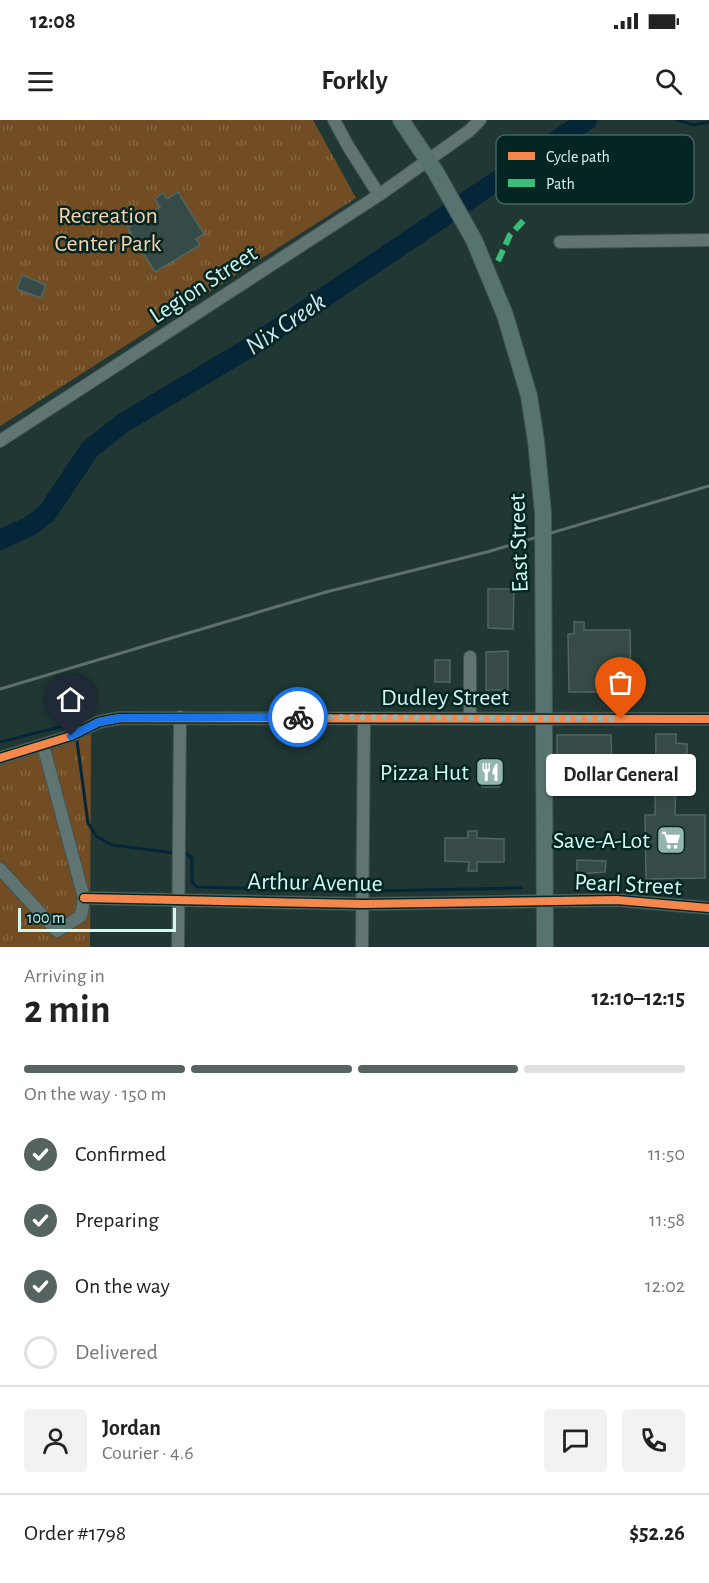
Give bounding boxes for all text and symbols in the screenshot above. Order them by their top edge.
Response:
text: 12:08 [30,10,76,32]
icon: menu [24,65,57,98]
icon: search [652,65,685,98]
text: Forkly [321,67,388,94]
legend [496,135,694,204]
text: Cycle path [546,149,610,166]
text: Path [546,176,575,192]
park label: Recreation Center Park [55,204,162,256]
street label: Legion Street [146,241,262,328]
water label: Nix Creek [241,288,330,360]
street label: East Street [505,493,533,593]
pin [595,657,646,719]
icon: bag [604,666,637,699]
pin [45,674,96,736]
icon: home [54,683,87,716]
street label: Dudley Street [381,686,509,710]
courier [268,687,328,747]
icon: bike [282,701,315,734]
callout: Dollar General [546,755,696,797]
restaurant icon: Pizza Hut [474,756,506,788]
place label: Pizza Hut [380,761,469,785]
text: Dollar General [563,765,679,785]
supermarket icon: Save-A-Lot [655,824,687,856]
place label: Save-A-Lot [553,829,650,853]
street label: Arthur Avenue [247,870,383,896]
street label: Pearl Street [574,870,683,900]
scale bar [18,905,176,932]
text: 100 m [27,910,65,926]
text: Arriving in [24,966,105,986]
text: 12:10–12:15 [591,987,685,1009]
text: 2 min [24,991,111,1030]
text: On the way · 150 m [24,1084,167,1104]
icon: check [24,1138,57,1171]
text: Confirmed [75,1143,166,1165]
text: 11:50 [648,1144,685,1164]
icon: check [24,1204,57,1237]
text: Preparing [75,1209,159,1231]
text: 11:58 [649,1210,685,1230]
icon: check [24,1270,57,1303]
text: On the way [75,1275,170,1297]
text: 12:02 [645,1276,685,1296]
text: Delivered [75,1341,158,1363]
button: person [24,1409,87,1472]
button: chat [544,1409,607,1472]
button: phone [622,1409,685,1472]
text: Jordan [102,1417,161,1439]
text: Courier · 4.6 [102,1443,194,1463]
text: Order #1798 [24,1522,126,1544]
text: $52.26 [629,1522,685,1544]

